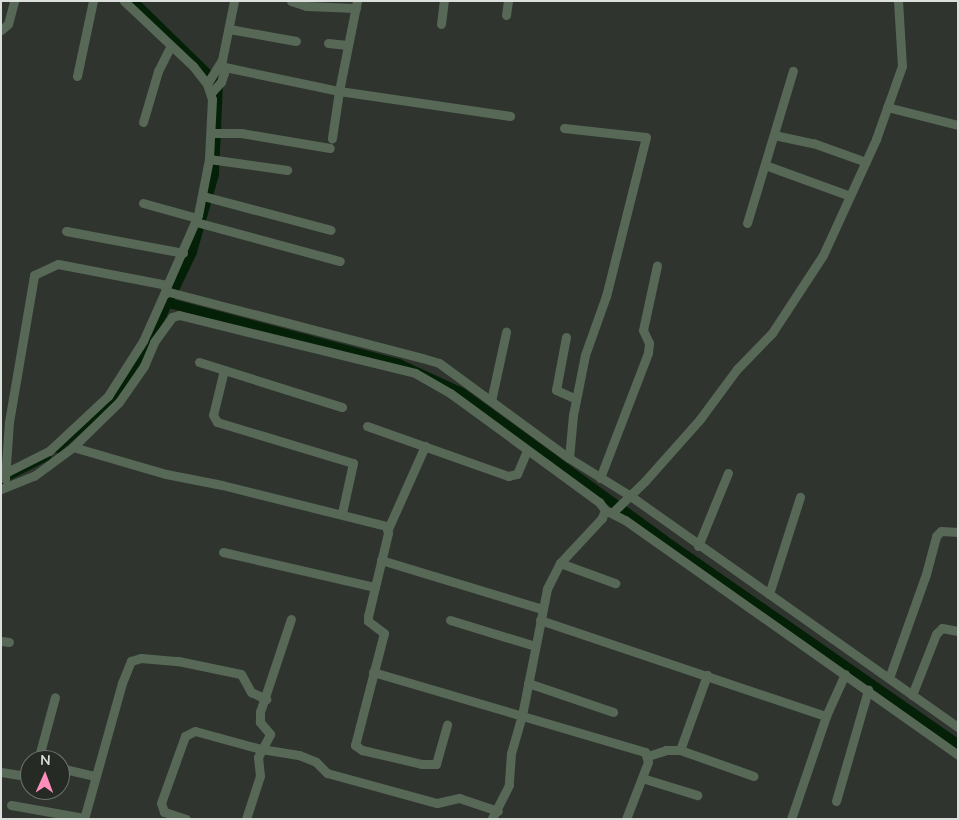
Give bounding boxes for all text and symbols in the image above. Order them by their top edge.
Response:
north arrow [20,750,70,800]
text: N [40,751,51,770]

